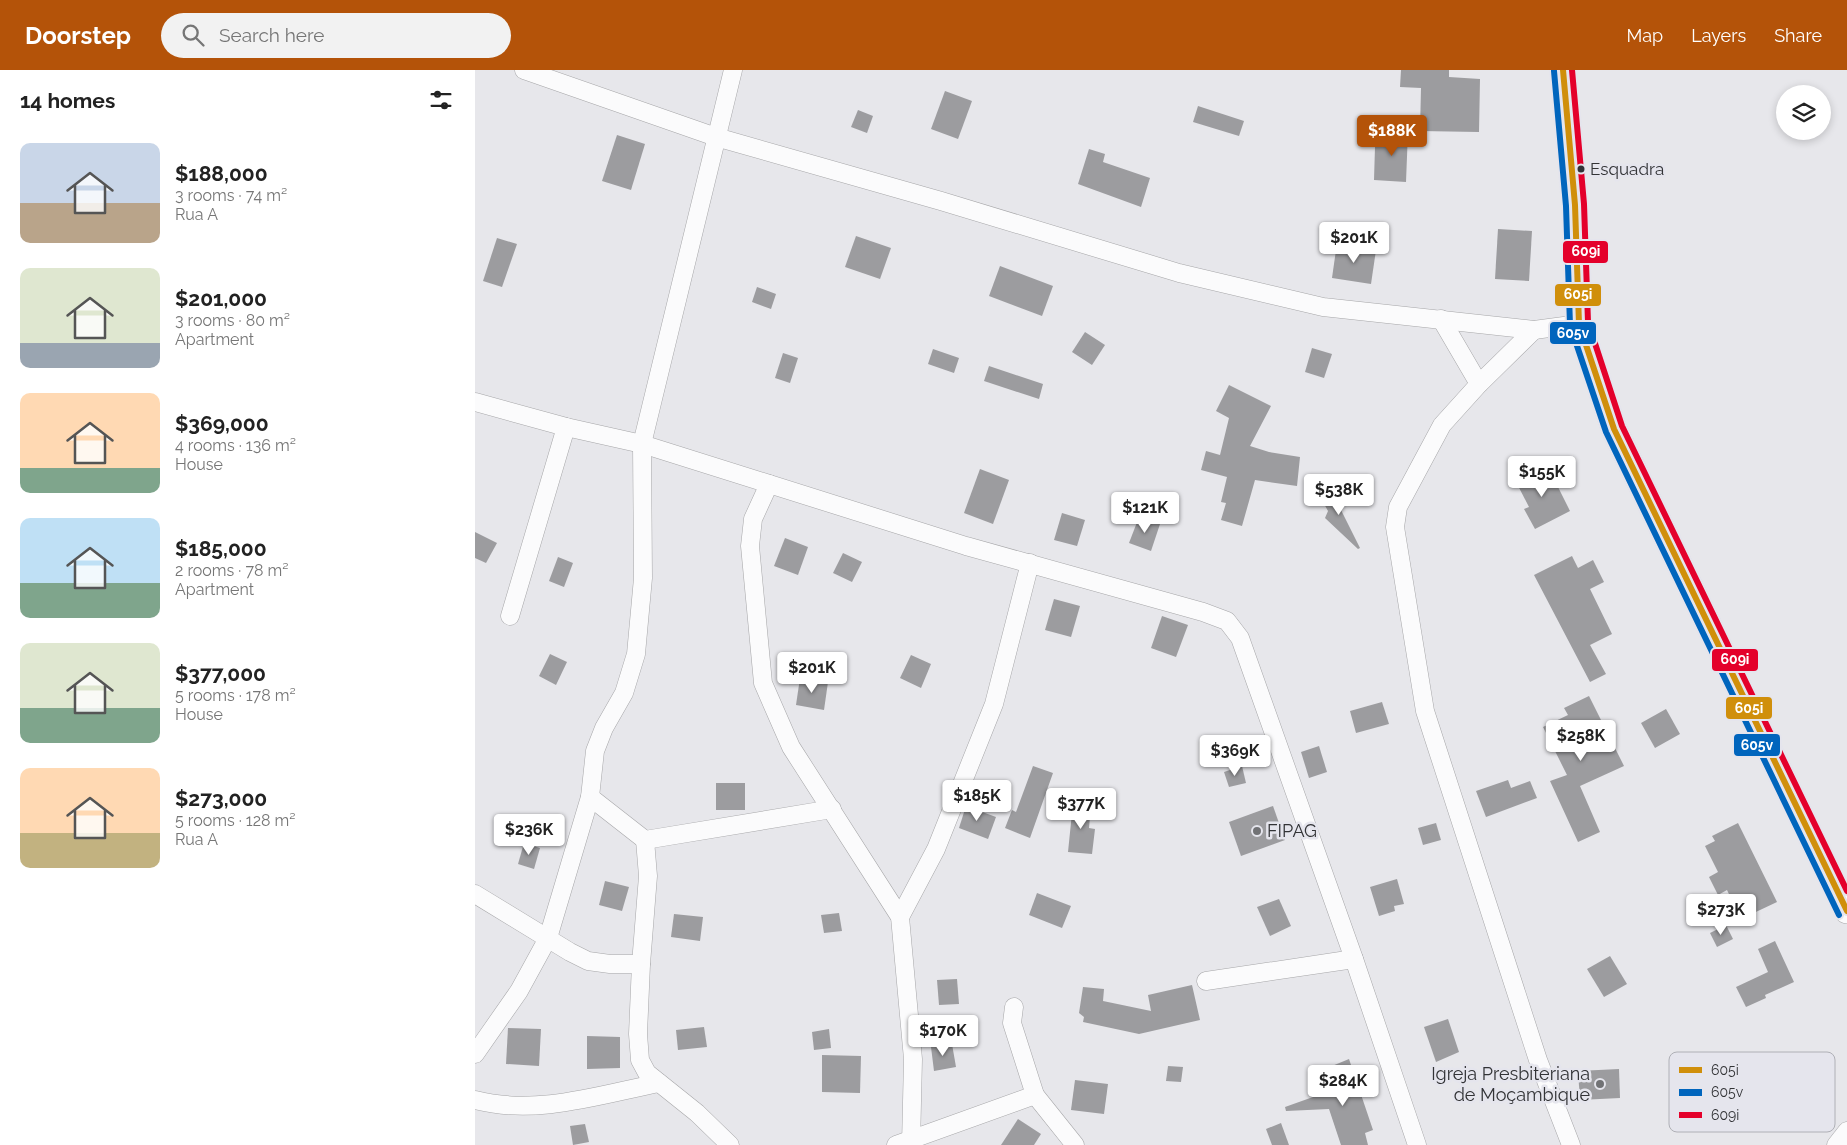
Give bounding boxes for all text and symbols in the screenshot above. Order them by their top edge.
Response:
search box [161,13,511,58]
text: Doorstep [25,21,131,50]
icon: search [179,21,207,49]
text: Search here [219,24,325,46]
text: Map [1627,25,1663,46]
text: Layers [1691,25,1746,46]
text: Share [1774,25,1822,46]
map controls [1776,85,1831,140]
button: layers [1776,85,1831,140]
icon: filters [427,86,455,114]
text: 14 homes [20,88,115,113]
pin: $188K [1357,114,1427,157]
text: $188K [1368,121,1416,140]
place label: Esquadra [1590,159,1664,179]
text: $188,000 [175,161,268,186]
icon: home [60,163,120,223]
marker: Esquadra [1576,164,1586,174]
text: 3 rooms · 74 m² [175,186,287,205]
text: Rua A [175,205,218,224]
pin: $201K [1319,222,1389,264]
text: $201K [1330,228,1378,247]
line badge: 609i [1562,240,1609,264]
text: 609i [1572,243,1600,259]
line badge: 605i [1554,283,1602,307]
text: $201,000 [175,286,267,311]
text: 605i [1564,286,1592,302]
icon: home [60,288,120,348]
text: 3 rooms · 80 m² [175,311,290,330]
line badge: 605v [1549,321,1597,345]
text: 605v [1557,325,1590,341]
text: Apartment [175,330,254,349]
text: $369,000 [175,411,269,436]
icon: home [60,413,120,473]
text: 4 rooms · 136 m² [175,436,296,455]
text: House [175,455,223,474]
pin: $155K [1507,456,1577,498]
text: $155K [1519,462,1565,481]
pin: $538K [1304,474,1374,516]
text: $538K [1315,480,1363,499]
pin: $121K [1110,492,1180,534]
text: $121K [1122,498,1168,517]
text: $185,000 [175,536,267,561]
icon: home [60,538,120,598]
text: 2 rooms · 78 m² [175,561,288,580]
text: Apartment [175,580,254,599]
line badge: 609i [1711,648,1759,672]
text: 609i [1721,651,1749,667]
pin: $201K [777,652,847,694]
text: $201K [788,658,836,677]
text: $377,000 [175,661,266,686]
icon: home [60,663,120,723]
text: 5 rooms · 178 m² [175,686,296,705]
line badge: 605i [1725,696,1773,720]
text: 605i [1735,700,1763,716]
text: House [175,705,223,724]
pin: $258K [1546,720,1616,762]
text: $258K [1557,726,1605,745]
line badge: 605v [1733,733,1781,757]
pin: $369K [1200,734,1270,777]
text: 605v [1741,737,1774,753]
text: $369K [1211,741,1259,760]
pin: $185K [942,780,1012,822]
text: $273,000 [175,786,267,811]
text: $185K [953,786,1001,805]
icon: home [60,788,120,848]
pin: $377K [1046,788,1116,830]
text: $377K [1057,794,1105,813]
text: 5 rooms · 128 m² [175,811,295,830]
pin: $236K [494,814,564,856]
text: $236K [505,820,553,839]
place label: FIPAG [1267,820,1317,841]
marker: FIPAG [1251,825,1263,837]
text: Rua A [175,830,218,849]
pin: $273K [1686,894,1756,936]
text: $273K [1697,900,1745,919]
pin: $170K [908,1014,978,1057]
text: $170K [919,1021,967,1040]
legend [1669,1052,1835,1132]
text: 605i [1711,1062,1739,1078]
place label: Igreja Presbiteriana de Moçambique [1431,1063,1590,1105]
pin: $284K [1308,1064,1378,1107]
text: $284K [1319,1071,1367,1090]
marker: Igreja Presbiteriana de Moçambique [1594,1078,1606,1090]
text: 605v [1711,1084,1744,1100]
text: 609i [1711,1107,1739,1123]

